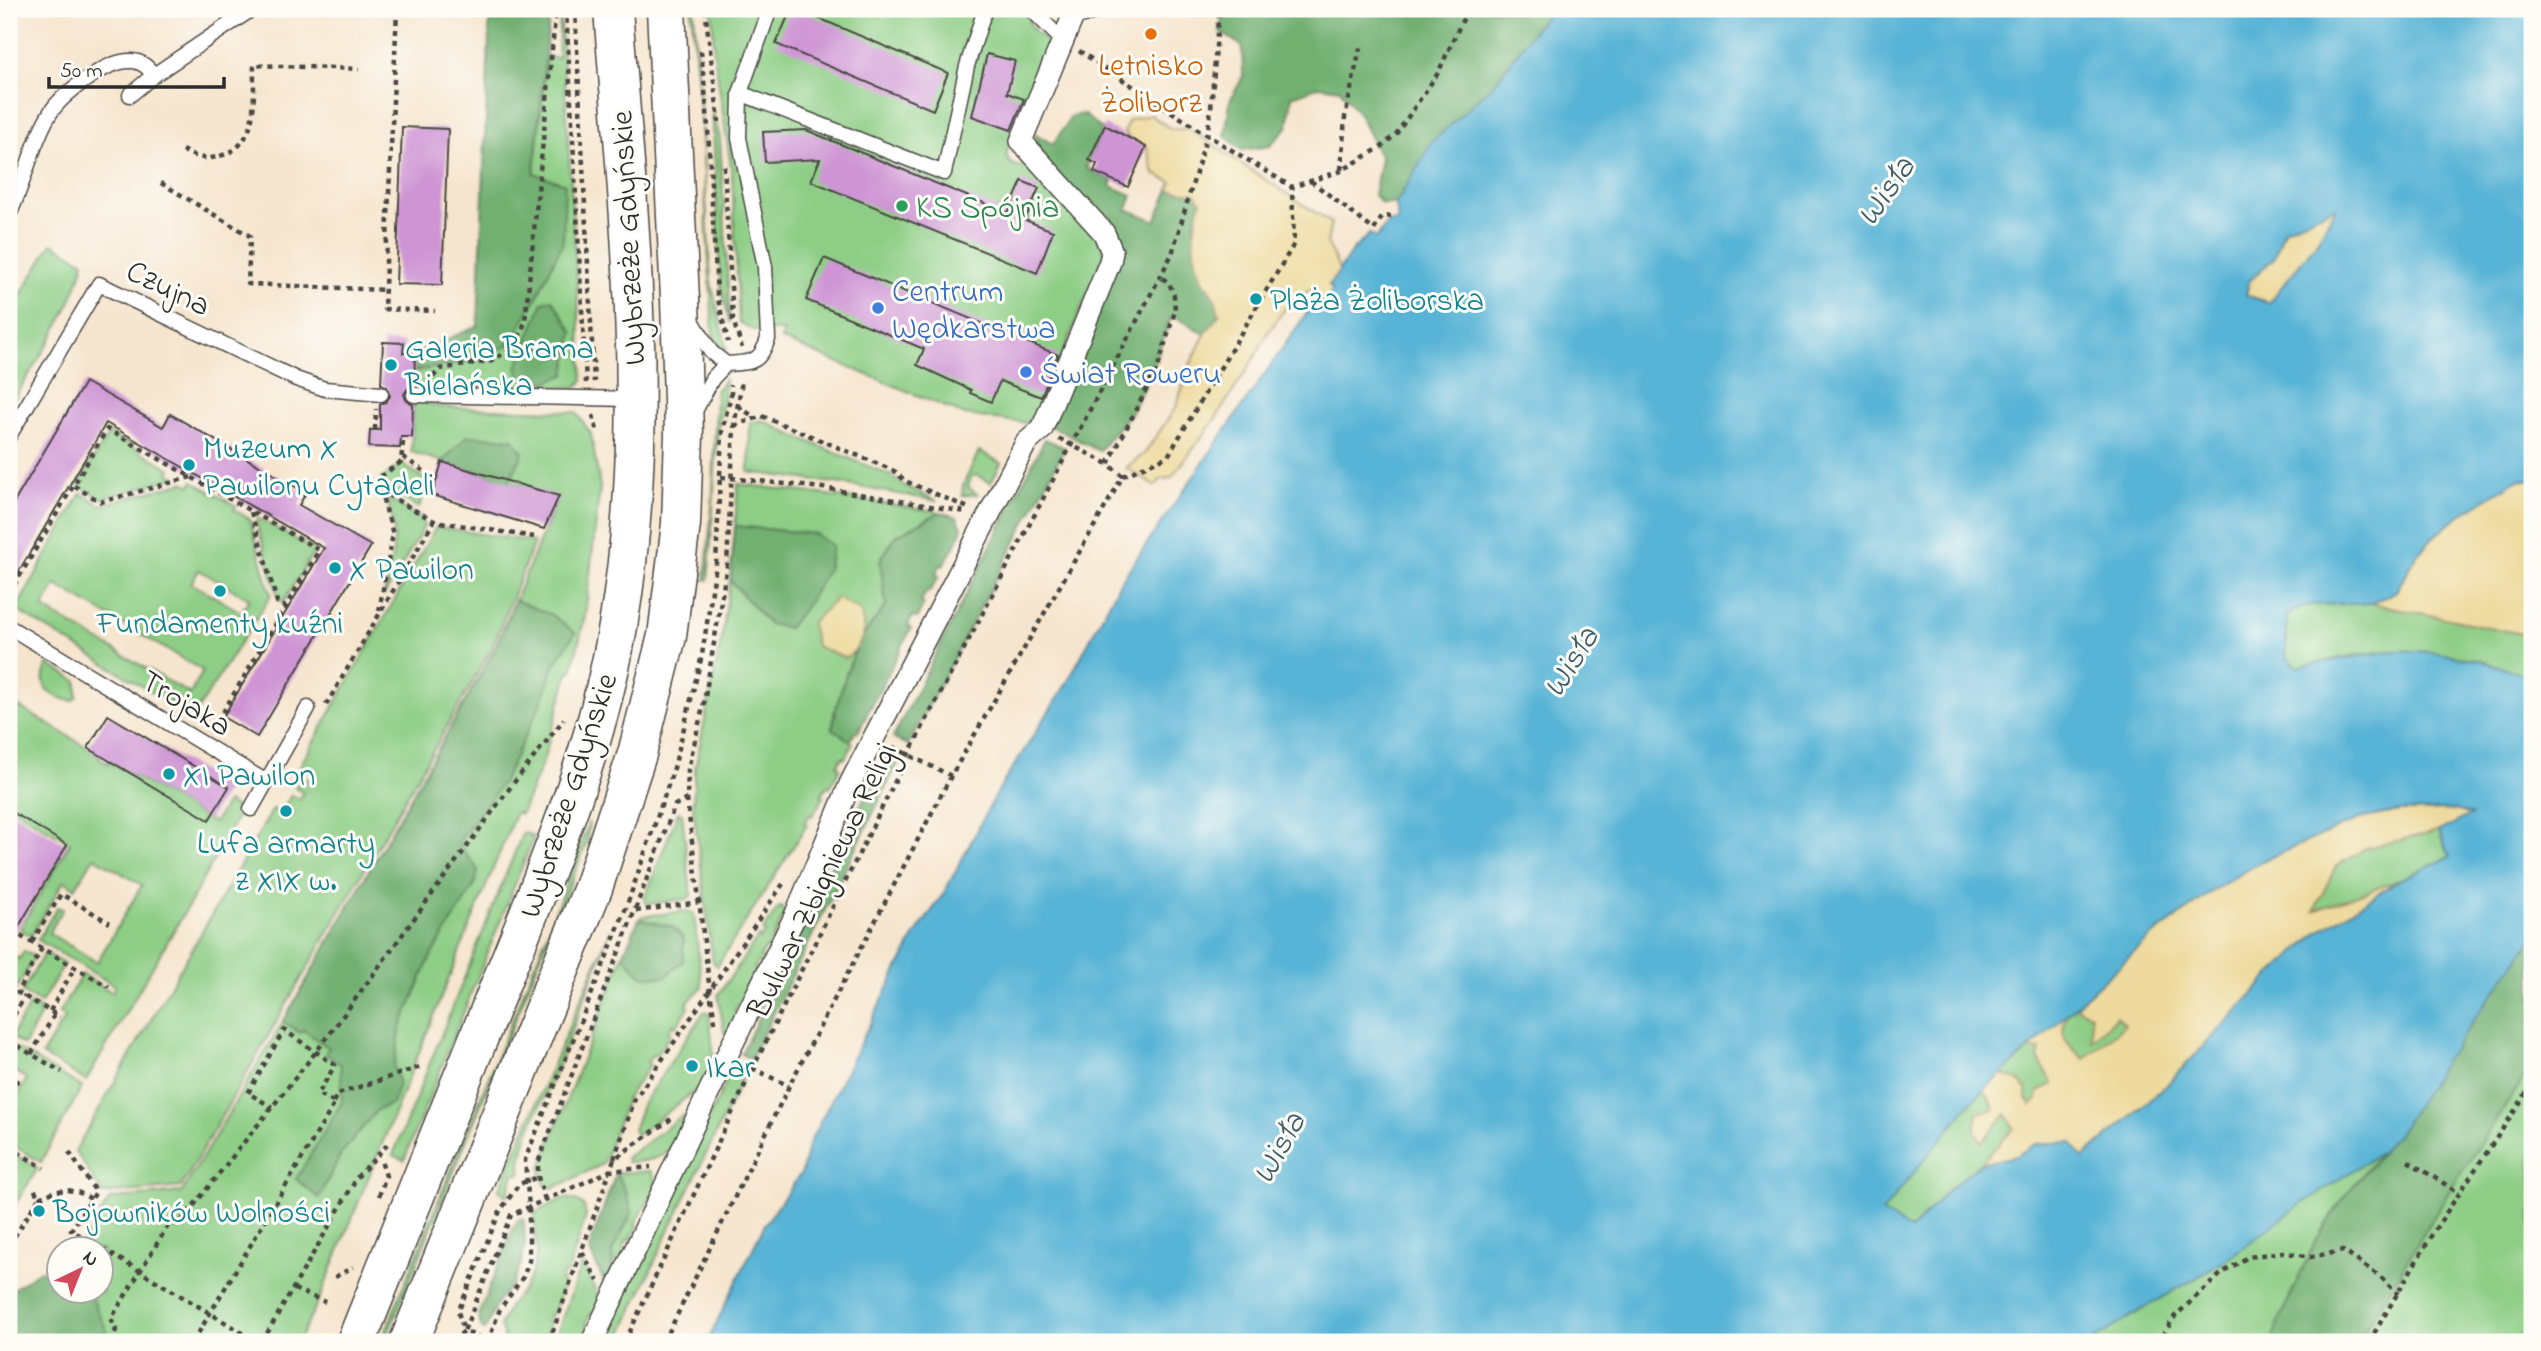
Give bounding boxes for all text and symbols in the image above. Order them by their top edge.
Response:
marker: Letnisko Żoliborz [1143,26,1159,42]
place label: Letnisko Żoliborz [1098,44,1204,128]
scale bar [49,46,224,90]
text: 50 m [60,57,103,87]
street label: Wybrzeże Gdyńskie [600,109,661,366]
water label: Wisła [1846,147,1929,237]
place label: KS Spójnia [916,186,1059,233]
marker: KS Spójnia [894,198,910,214]
street label: Czujna [117,250,218,331]
place label: Centrum Wędkarstwa [892,270,1056,354]
place label: Plaża Żoliborska [1270,279,1484,326]
marker: Plaża Żoliborska [1248,291,1264,307]
marker: Centrum Wędkarstwa [870,300,886,316]
place label: Galeria Brama Bielańska [404,327,594,411]
place label: Świat Roweru [1040,352,1221,399]
marker: Galeria Brama Bielańska [383,357,399,373]
marker: Świat Roweru [1018,364,1034,380]
place label: Muzeum X Pawilonu Cytadeli [203,427,435,511]
marker: Muzeum X Pawilonu Cytadeli [181,457,197,473]
place label: X Pawilon [349,548,474,595]
marker: X Pawilon [327,560,343,576]
marker: Fundamenty kuźni [212,583,228,599]
place label: Fundamenty kuźni [96,602,343,649]
water label: Wisła [1532,617,1613,708]
street label: Trojaka [131,659,240,751]
street label: Wybrzeże Gdyńskie [509,667,632,925]
street label: Bulwar Zbigniewa Religi [736,736,911,1028]
place label: XI Pawilon [183,754,315,801]
marker: XI Pawilon [161,766,177,782]
marker: Lufa armarty z XIX w. [278,803,294,819]
place label: Lufa armarty z XIX w. [197,822,375,906]
place label: Ikar [706,1046,755,1093]
marker: Ikar [684,1058,700,1074]
water label: Wisła [1241,1103,1320,1193]
place label: Bojowników Wolności [52,1191,330,1238]
marker: Bojowników Wolności [31,1203,47,1219]
north arrow [46,1236,116,1306]
text: N [76,1245,104,1274]

